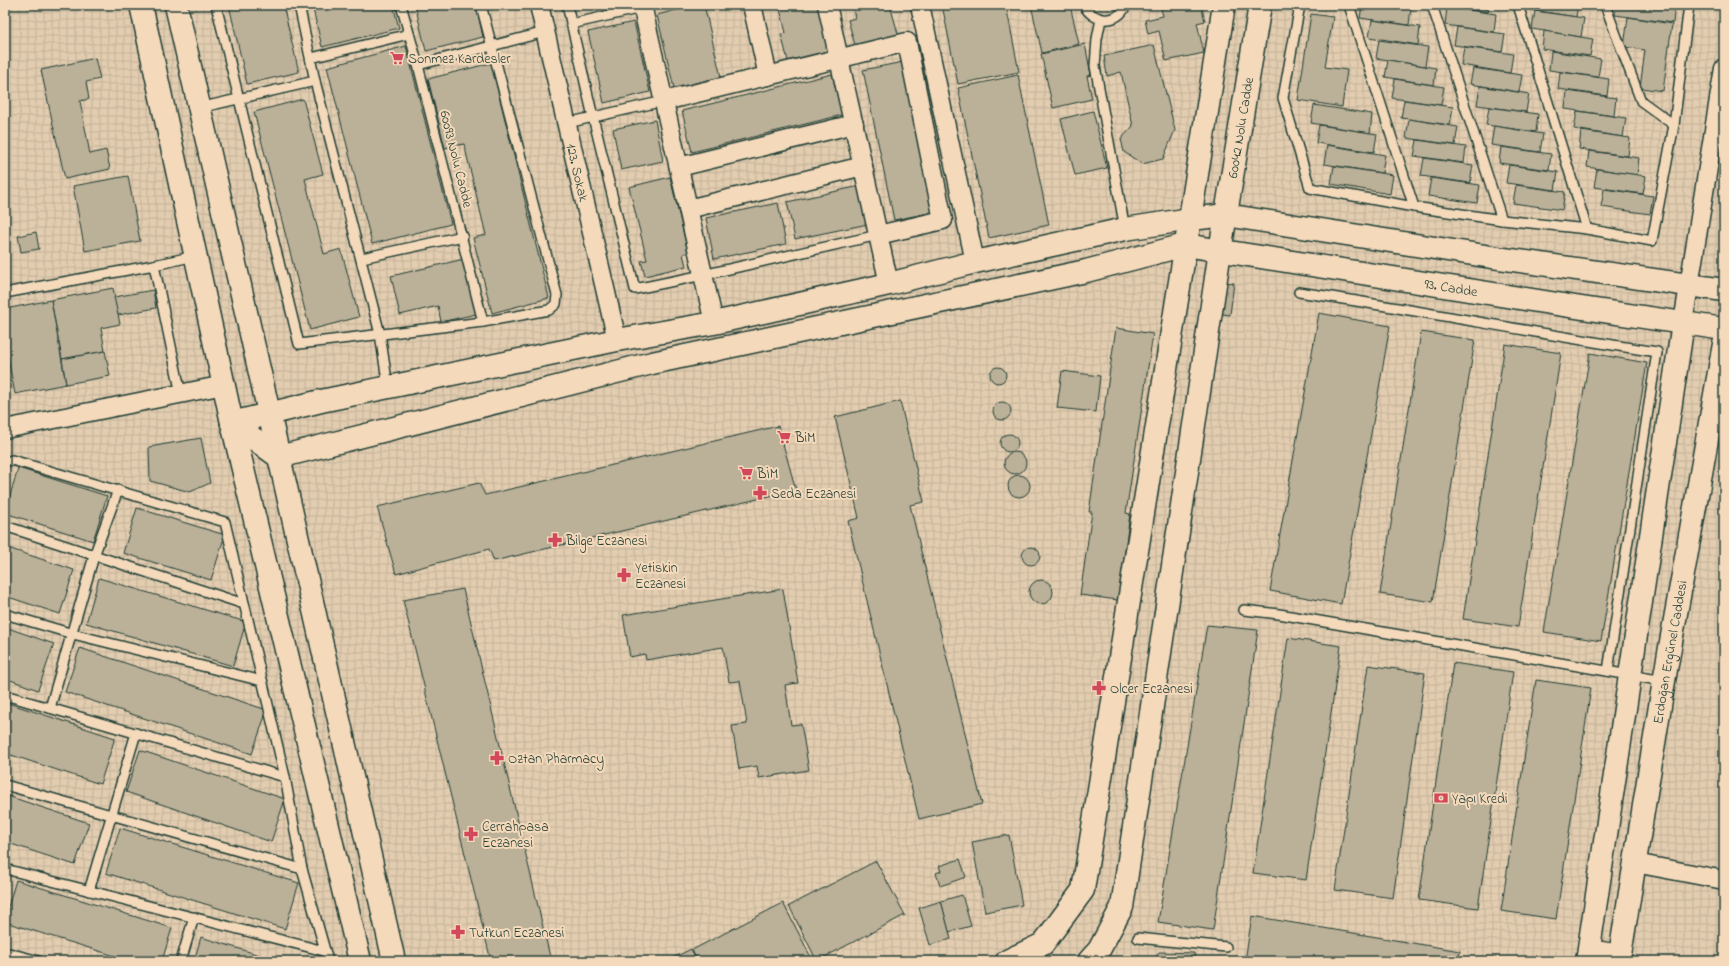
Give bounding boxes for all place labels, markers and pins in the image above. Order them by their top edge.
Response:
place label: Sonmez Kardesler [408,49,511,70]
supermarket icon: Sonmez Kardesler [389,50,405,66]
place label: BiM [794,428,815,449]
supermarket icon: BiM [776,429,792,445]
place label: BİM [756,464,778,485]
supermarket icon: BİM [738,465,754,481]
place label: Seda Eczanesi [771,484,856,505]
pharmacy icon: Seda Eczanesi [752,485,768,501]
place label: Bilge Eczanesi [565,531,647,553]
pharmacy icon: Bilge Eczanesi [547,532,563,548]
place label: Yetiskin Eczanesi [635,558,686,595]
pharmacy icon: Yetiskin Eczanesi [616,567,632,583]
place label: Olcer Eczanesi [1110,679,1193,700]
pharmacy icon: Olcer Eczanesi [1091,680,1107,696]
place label: Oztan Pharmacy [508,749,604,771]
pharmacy icon: Oztan Pharmacy [489,750,505,766]
place label: Yapı Kredi [1452,789,1507,810]
bank icon: Yapı Kredi [1433,790,1449,806]
place label: Cerrahpasa Eczanesi [482,817,549,854]
pharmacy icon: Cerrahpasa Eczanesi [463,826,479,842]
place label: Tutkun Eczanesi [469,923,564,944]
pharmacy icon: Tutkun Eczanesi [450,924,466,940]

